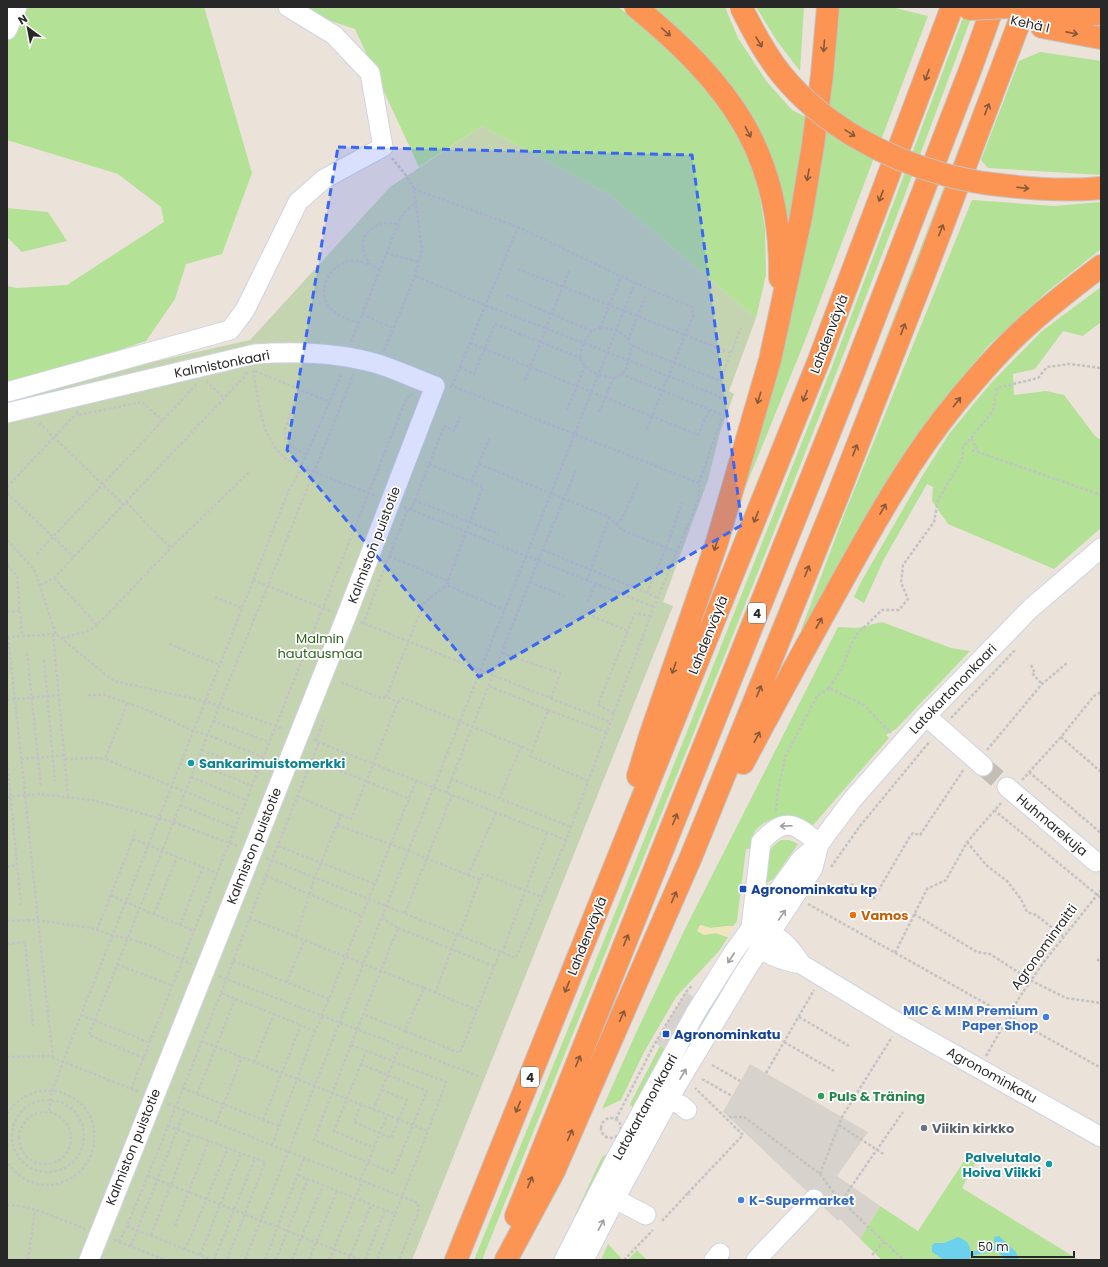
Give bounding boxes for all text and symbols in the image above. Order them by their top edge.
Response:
north arrow [8,8,48,48]
street label: Kehä I [1009,10,1051,38]
text: N [15,11,30,28]
one-way arrow [660,28,671,37]
one-way arrow [1065,29,1078,37]
one-way arrow [755,36,763,48]
one-way arrow [821,39,828,52]
one-way arrow [923,68,931,80]
one-way arrow [983,103,991,115]
one-way arrow [745,125,752,137]
one-way arrow [844,129,856,137]
one-way arrow [804,168,812,181]
one-way arrow [1016,184,1029,192]
one-way arrow [877,190,885,202]
one-way arrow [937,225,945,237]
street label: Lahdenväylä [805,292,853,376]
one-way arrow [899,323,907,335]
street label: Kalmistonkaari [173,345,271,383]
one-way arrow [800,389,808,401]
one-way arrow [755,391,762,404]
one-way arrow [952,397,961,408]
one-way arrow [852,444,860,456]
street label: Kalmiston puistotie [343,484,405,606]
one-way arrow [879,504,887,515]
one-way arrow [752,510,759,522]
one-way arrow [712,538,719,551]
one-way arrow [804,565,812,577]
street label: Lahdenväylä [684,593,732,677]
road number: 4 [748,603,766,623]
one-way arrow [816,617,824,629]
park label: Malmin hautausmaa [277,629,363,663]
street label: Latokartanonkaari [905,640,1001,738]
one-way arrow [669,661,677,673]
one-way arrow [755,686,763,698]
one-way arrow [754,731,761,743]
place label: Sankarimuistomerkki [199,754,345,773]
marker: Sankarimuistomerkki [186,758,196,768]
street label: Kalmiston puistotie [222,785,286,907]
street label: Huhmarekuja [1012,790,1092,860]
one-way arrow [671,814,679,826]
one-way arrow [780,823,793,830]
place label: Agronominkatu kp [751,880,877,899]
marker: Agronominkatu kp [738,884,748,894]
one-way arrow [671,891,678,903]
street label: Lahdenväylä [563,894,611,978]
street label: Agronominraitti [1006,900,1082,994]
place label: Vamos [861,906,909,925]
one-way arrow [778,910,786,921]
marker: Vamos [848,910,858,920]
one-way arrow [623,935,631,947]
one-way arrow [726,952,734,964]
one-way arrow [562,980,570,992]
place label: MIC & M!M Premium Paper Shop [903,1001,1038,1035]
one-way arrow [619,1010,626,1022]
marker: MIC & M!M Premium Paper Shop [1041,1012,1051,1022]
place label: Agronominkatu [674,1025,781,1044]
marker: Agronominkatu [661,1029,671,1039]
street label: Agronominkatu [943,1042,1041,1108]
street label: Latokartanonkaari [608,1051,682,1163]
one-way arrow [575,1055,583,1067]
road number: 4 [521,1067,539,1087]
one-way arrow [680,1068,688,1080]
street label: Kalmiston puistotie [101,1086,165,1208]
place label: Puls & Träning [829,1087,925,1106]
marker: Puls & Träning [816,1091,826,1101]
one-way arrow [514,1101,521,1113]
place label: Viikin kirkko [932,1119,1014,1138]
marker: Viikin kirkko [919,1123,929,1133]
one-way arrow [567,1129,574,1141]
place label: Palvelutalo Hoiva Viikki [963,1148,1041,1182]
marker: Palvelutalo Hoiva Viikki [1044,1159,1054,1169]
one-way arrow [527,1176,534,1188]
place label: K-Supermarket [749,1191,854,1210]
marker: K-Supermarket [736,1195,746,1205]
one-way arrow [598,1219,606,1231]
scale bar [972,1233,1074,1259]
text: 50 m [978,1238,1009,1255]

